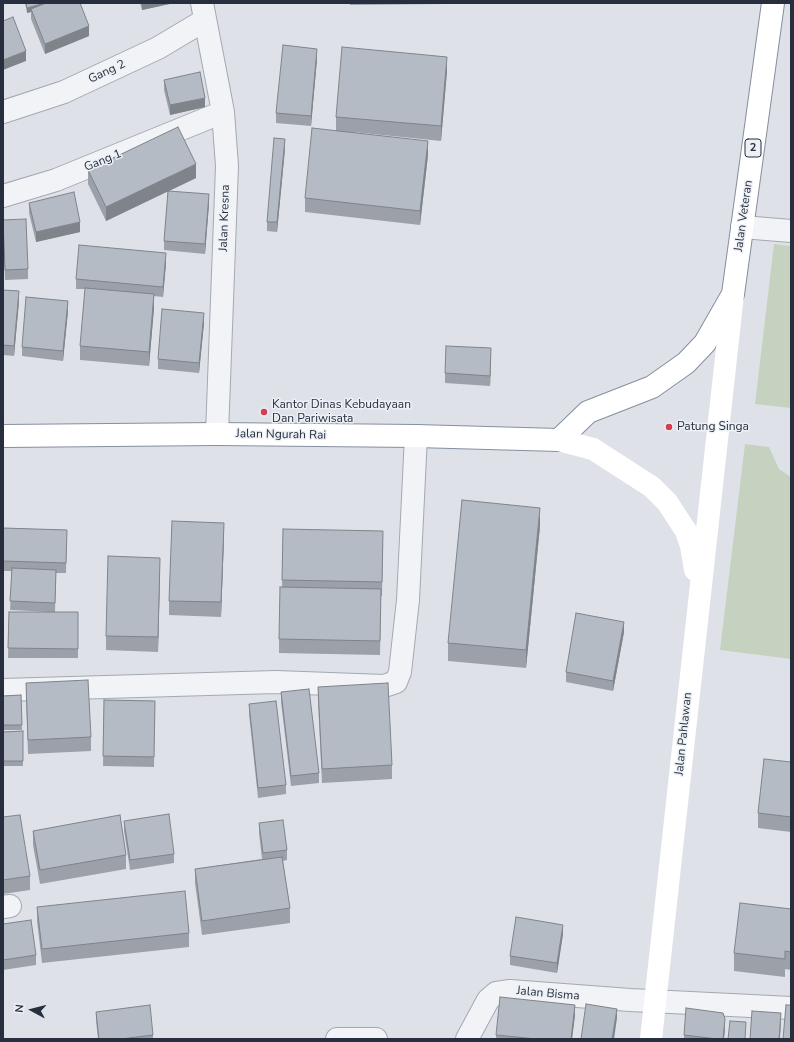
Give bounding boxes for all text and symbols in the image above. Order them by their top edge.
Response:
street label: Gang 2 [86,57,128,87]
road number: 2 [745,139,761,157]
street label: Gang 1 [82,147,124,175]
street label: Jalan Veteran [732,179,756,253]
street label: Jalan Kresna [217,184,233,252]
place label: Kantor Dinas Kebudayaan Dan Pariwisata [272,398,411,426]
marker: Kantor Dinas Kebudayaan Dan Pariwisata [259,407,269,417]
place label: Patung Singa [677,420,749,434]
marker: Patung Singa [664,422,674,432]
street label: Jalan Ngurah Rai [236,427,326,443]
street label: Jalan Pahlawan [672,692,696,776]
street label: Jalan Bisma [516,984,580,1004]
north arrow [12,990,52,1030]
text: N [12,1003,28,1013]

